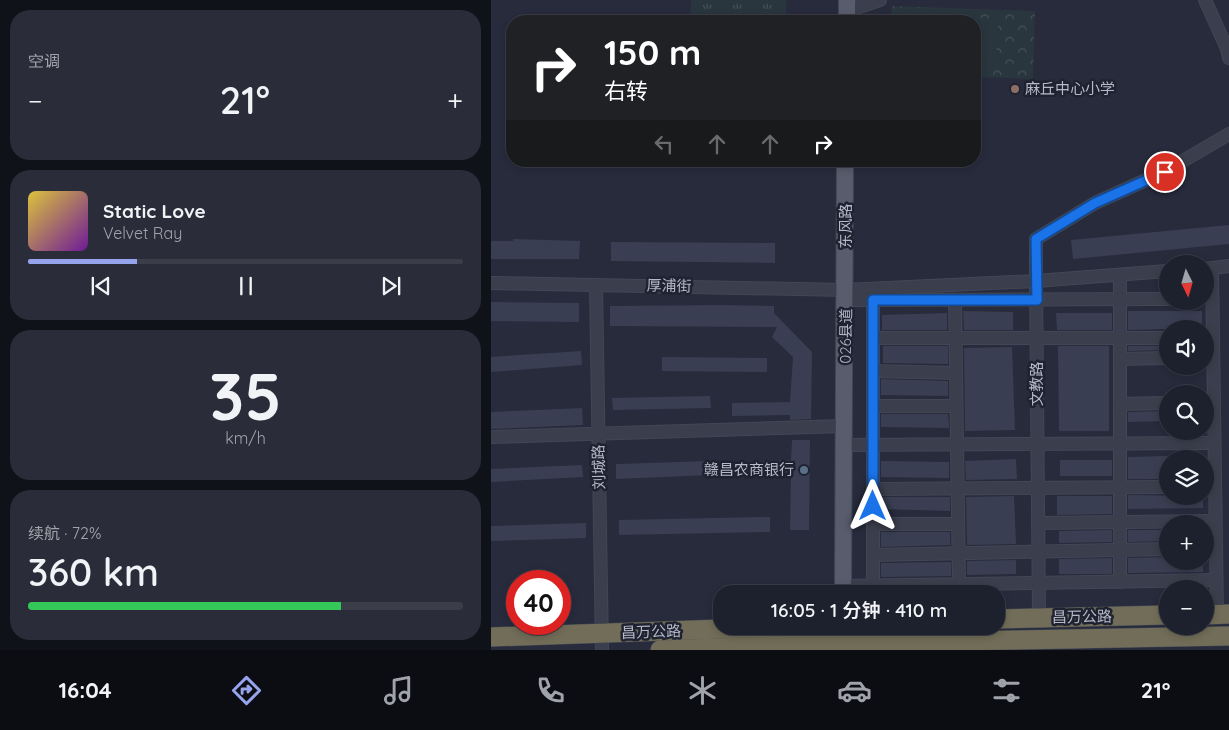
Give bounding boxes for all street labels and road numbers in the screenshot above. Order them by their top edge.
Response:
street label: 东风路 [836,203,855,249]
street label: 厚浦街 [646,276,692,295]
street label: 026县道 [836,308,855,364]
street label: 文教路 [1027,361,1046,407]
street label: 刘城路 [589,444,608,490]
street label: 昌万公路 [1052,606,1112,627]
street label: 昌万公路 [621,621,681,642]

